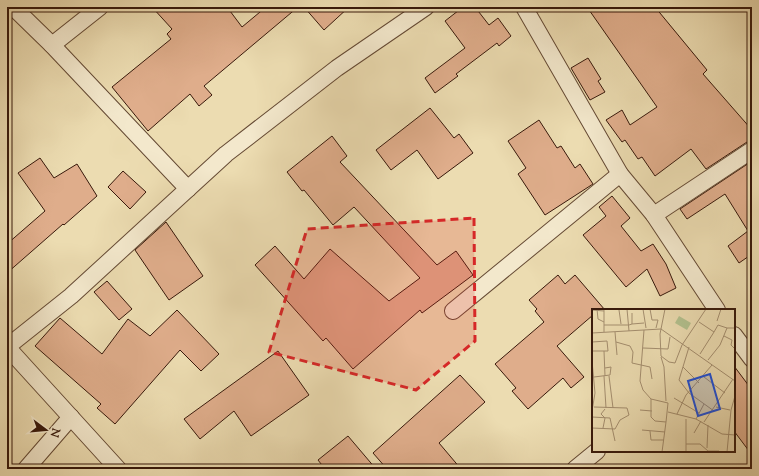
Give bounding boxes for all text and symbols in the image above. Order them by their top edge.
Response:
inset map [592,309,735,452]
north arrow [26,410,66,450]
text: N [46,425,64,439]

